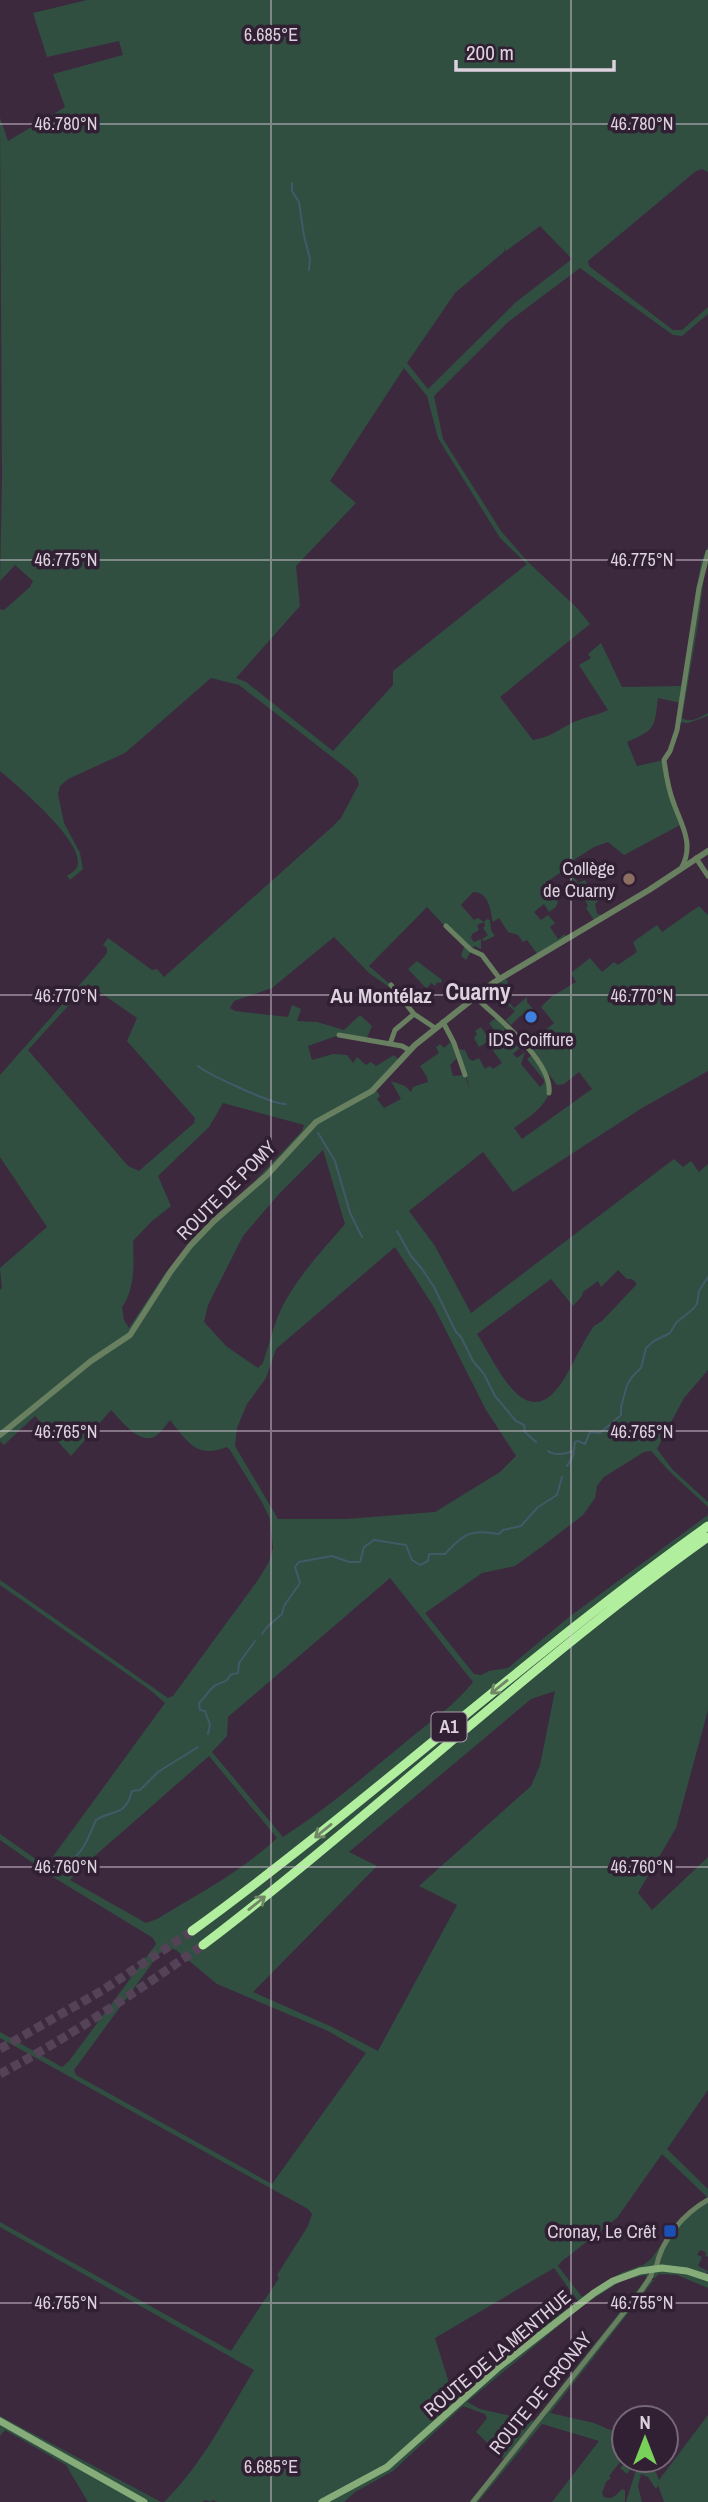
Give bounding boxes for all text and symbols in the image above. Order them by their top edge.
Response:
text: 6.685°E [244,22,298,47]
scale bar [456,28,614,72]
text: 200 m [466,38,514,67]
text: 46.780°N [35,111,98,136]
text: 46.780°N [611,111,674,136]
text: 46.775°N [35,547,98,572]
text: 46.775°N [611,547,674,572]
place label: Collège de Cuarny [543,855,615,903]
marker: Collège de Cuarny [621,871,637,887]
district label: Cuarny [446,976,511,1007]
district label: Au Montélaz [330,981,432,1010]
text: 46.770°N [35,983,98,1008]
text: 46.770°N [611,983,674,1008]
marker: IDS Coiffure [523,1009,539,1025]
place label: IDS Coiffure [488,1026,574,1052]
street label: ROUTE DE POMY [171,1134,282,1245]
text: 46.765°N [35,1419,98,1444]
text: 46.765°N [611,1419,674,1444]
one-way arrow [490,1679,508,1694]
road number: A1 [432,1712,466,1742]
one-way arrow [314,1823,332,1839]
text: 46.760°N [35,1854,98,1879]
text: 46.760°N [611,1854,674,1879]
one-way arrow [247,1896,266,1911]
place label: Cronay, Le Crêt [547,2218,657,2244]
marker: Cronay, Le Crêt [662,2223,678,2239]
street label: ROUTE DE LA MENTHUE [418,2284,576,2422]
text: 46.755°N [35,2290,98,2315]
text: 46.755°N [611,2290,674,2315]
street label: ROUTE DE CRONAY [483,2326,598,2460]
north arrow [610,2404,680,2474]
text: N [639,2409,651,2435]
text: 6.685°E [244,2454,298,2479]

